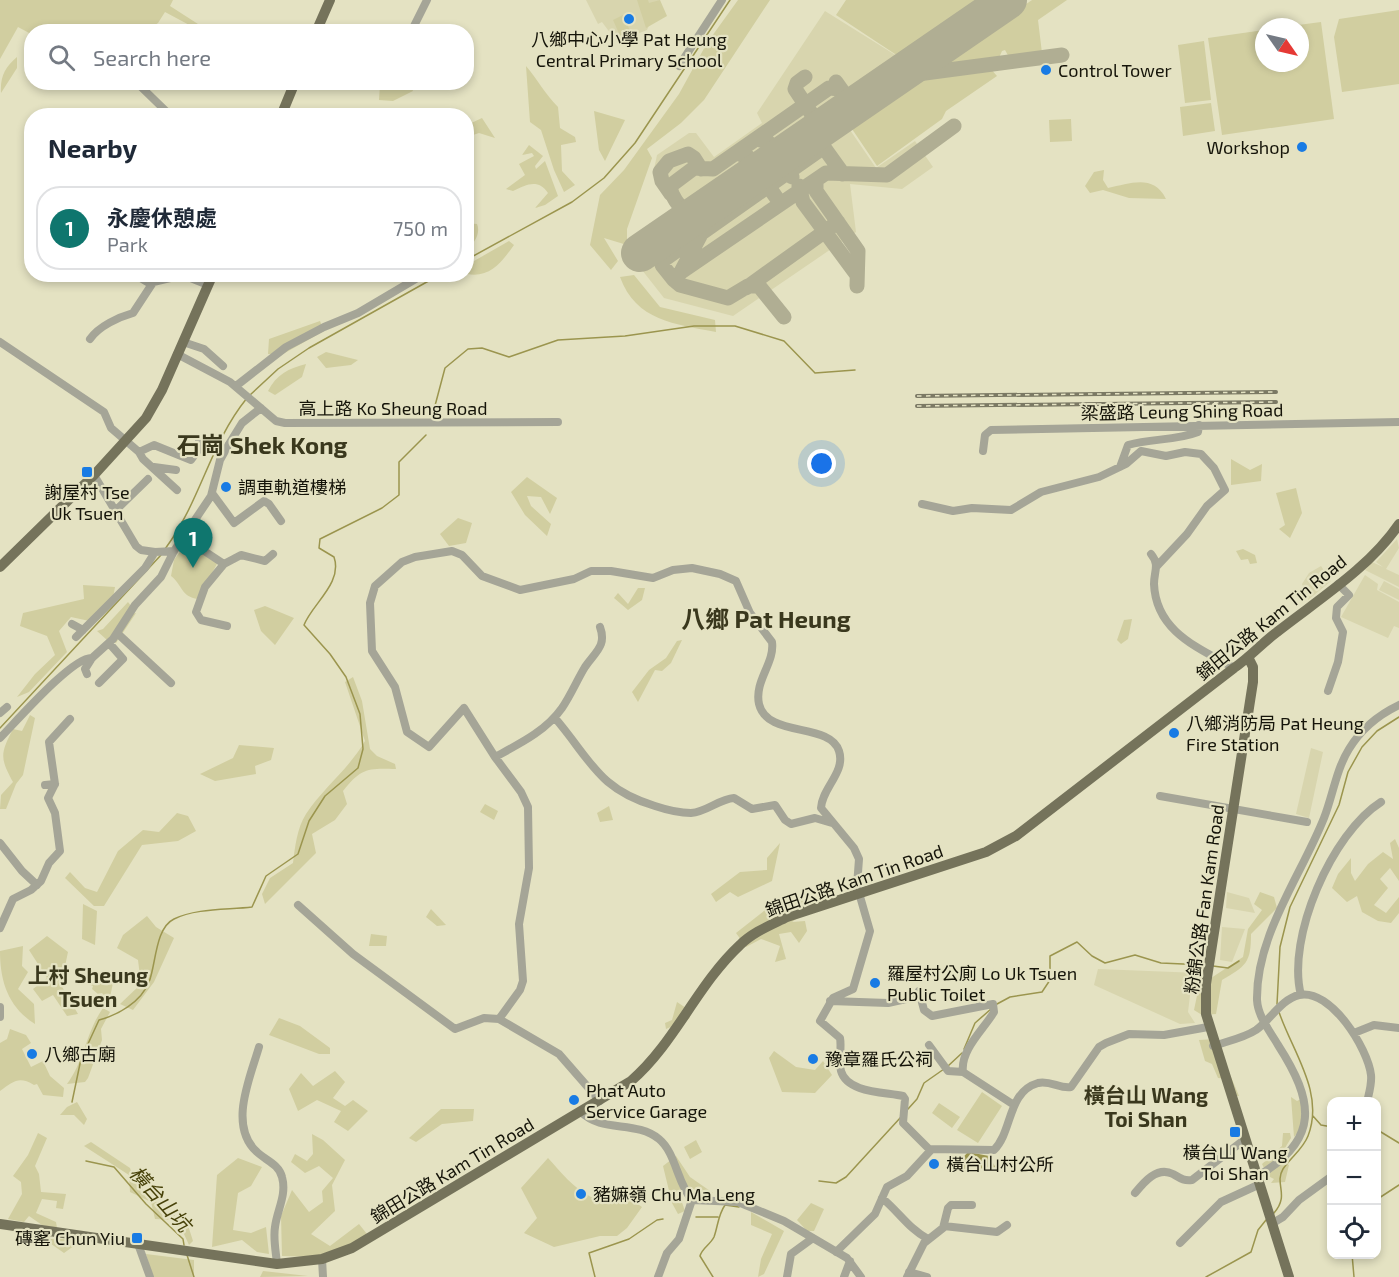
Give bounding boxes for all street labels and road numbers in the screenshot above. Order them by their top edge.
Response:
street label: 高上路 Ko Sheung Road [298,397,488,419]
street label: 梁盛路 Leung Shing Road [1080,398,1284,424]
street label: 錦田公路 Kam Tin Road [1192,550,1350,684]
street label: 粉錦公路 Fan Kam Road [1180,803,1228,995]
street label: 錦田公路 Kam Tin Road [762,839,946,921]
street label: 錦田公路 Kam Tin Road [366,1112,538,1228]

